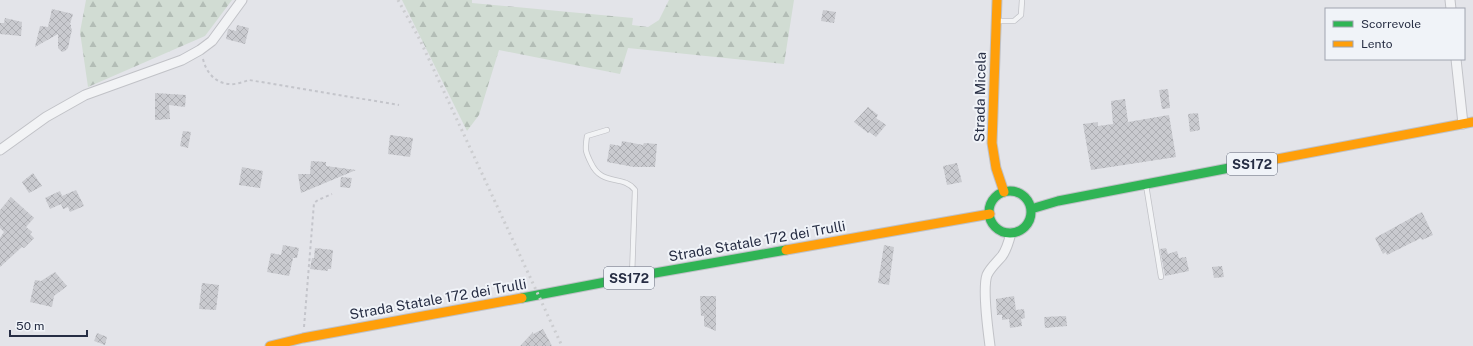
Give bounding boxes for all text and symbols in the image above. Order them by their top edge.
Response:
legend [1325,8,1465,60]
text: Scorrevole [1361,17,1421,31]
text: Lento [1361,37,1393,51]
street label: Strada Micela [971,52,989,142]
road number: SS172 [1227,153,1277,175]
street label: Strada Statale 172 dei Trulli [667,218,847,264]
road number: SS172 [604,267,654,289]
street label: Strada Statale 172 dei Trulli [348,276,528,322]
scale bar [10,312,87,338]
text: 50 m [16,319,44,333]

